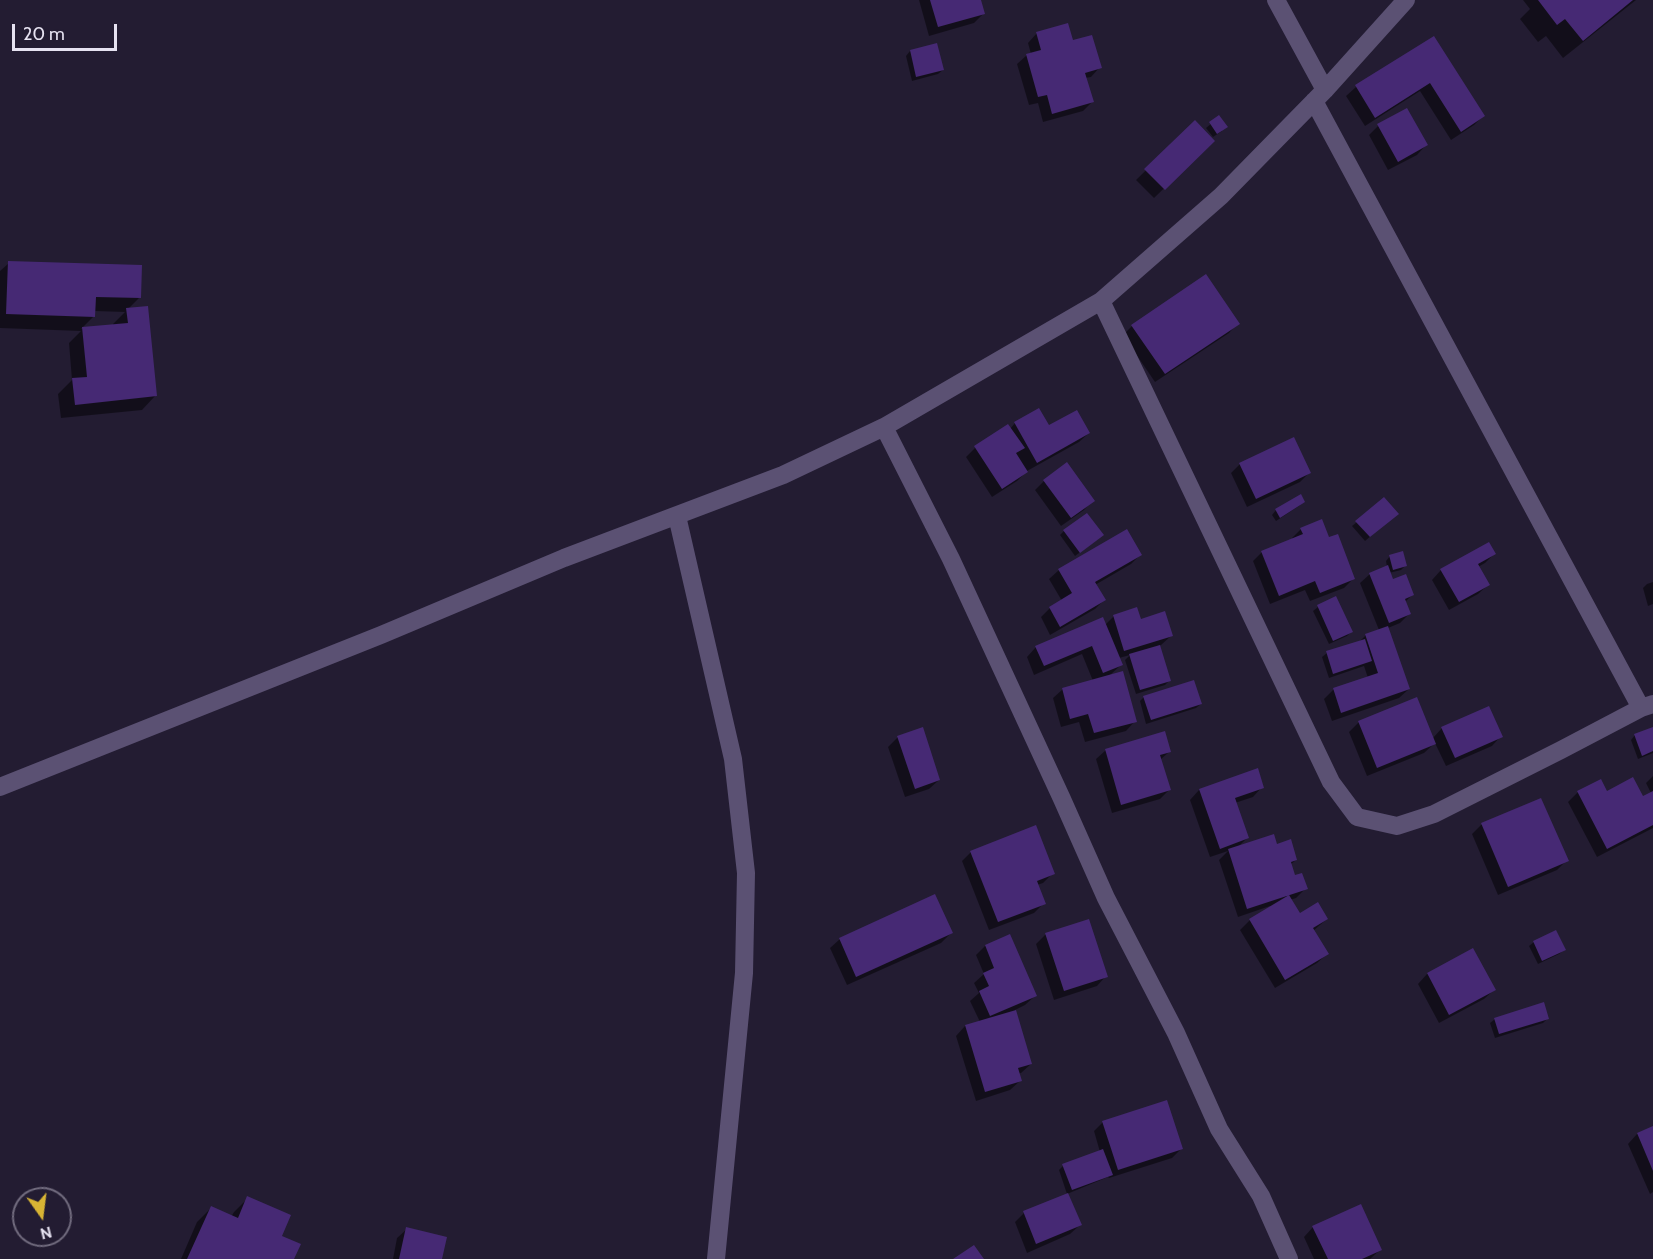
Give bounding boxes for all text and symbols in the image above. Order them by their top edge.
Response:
scale bar [15,12,120,50]
text: 20 m [23,23,65,45]
north arrow [12,1187,72,1247]
text: N [38,1222,54,1244]

